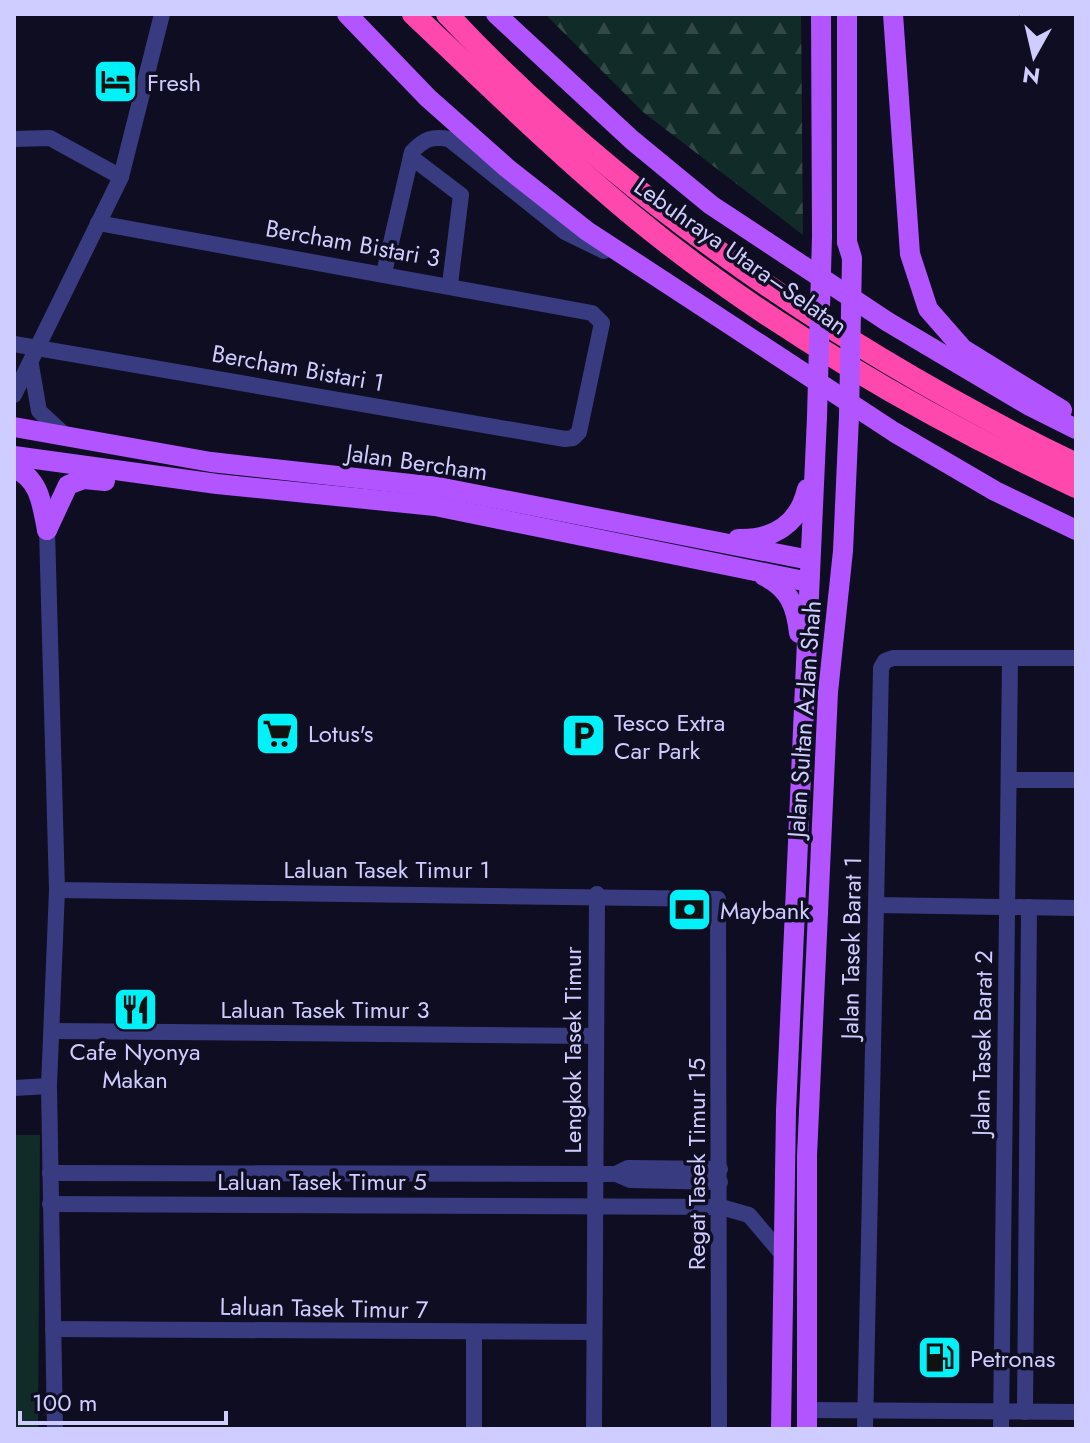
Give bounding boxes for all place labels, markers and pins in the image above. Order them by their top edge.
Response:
hotel icon: Fresh [92,58,140,106]
place label: Fresh [147,65,201,100]
place label: Tesco Extra Car Park [614,705,725,768]
supermarket icon: Lotus's [253,709,301,757]
parking icon: Tesco Extra Car Park [559,712,607,760]
place label: Lotus's [308,716,373,751]
bank icon: Maybank [665,886,713,934]
place label: Maybank [720,893,810,928]
restaurant icon: Cafe Nyonya Makan [111,985,159,1033]
place label: Cafe Nyonya Makan [70,1034,200,1097]
fuel station icon: Petronas [915,1334,963,1382]
place label: Petronas [970,1341,1055,1376]

